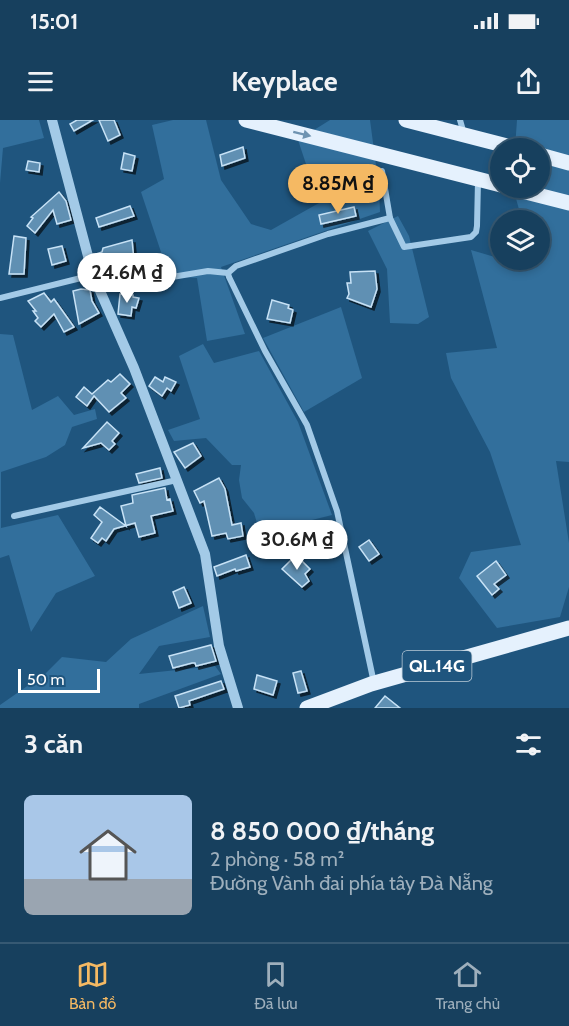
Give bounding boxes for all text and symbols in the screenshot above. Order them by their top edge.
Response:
text: 15:01 [30,8,78,35]
icon: menu [24,65,57,98]
text: Keyplace [231,65,338,98]
icon: share [512,65,545,98]
one-way arrow [293,130,311,140]
map controls [490,138,550,270]
button: locate [490,138,550,198]
pin: 8.85M ₫ [283,164,393,215]
text: 8.85M ₫ [302,171,374,195]
button: layers [490,210,550,270]
pin: 24.6M ₫ [72,253,182,304]
text: 24.6M ₫ [91,260,163,284]
pin: 30.6M ₫ [242,520,352,571]
text: 30.6M ₫ [261,527,333,551]
road number: QL.14G [402,651,472,681]
scale bar [18,666,100,694]
text: 50 m [27,670,64,689]
text: 3 căn [24,728,83,760]
icon: filters [512,728,545,761]
text: 8 850 000 ₫/tháng [210,815,434,847]
icon: home [72,819,144,891]
text: 2 phòng · 58 m² [210,847,344,871]
text: Đường Vành đai phía tây Đà Nẵng [210,871,493,895]
tab: Bản đồ [69,958,116,1013]
tab: Đã lưu [254,958,298,1013]
tab: Trang chủ [436,958,500,1013]

